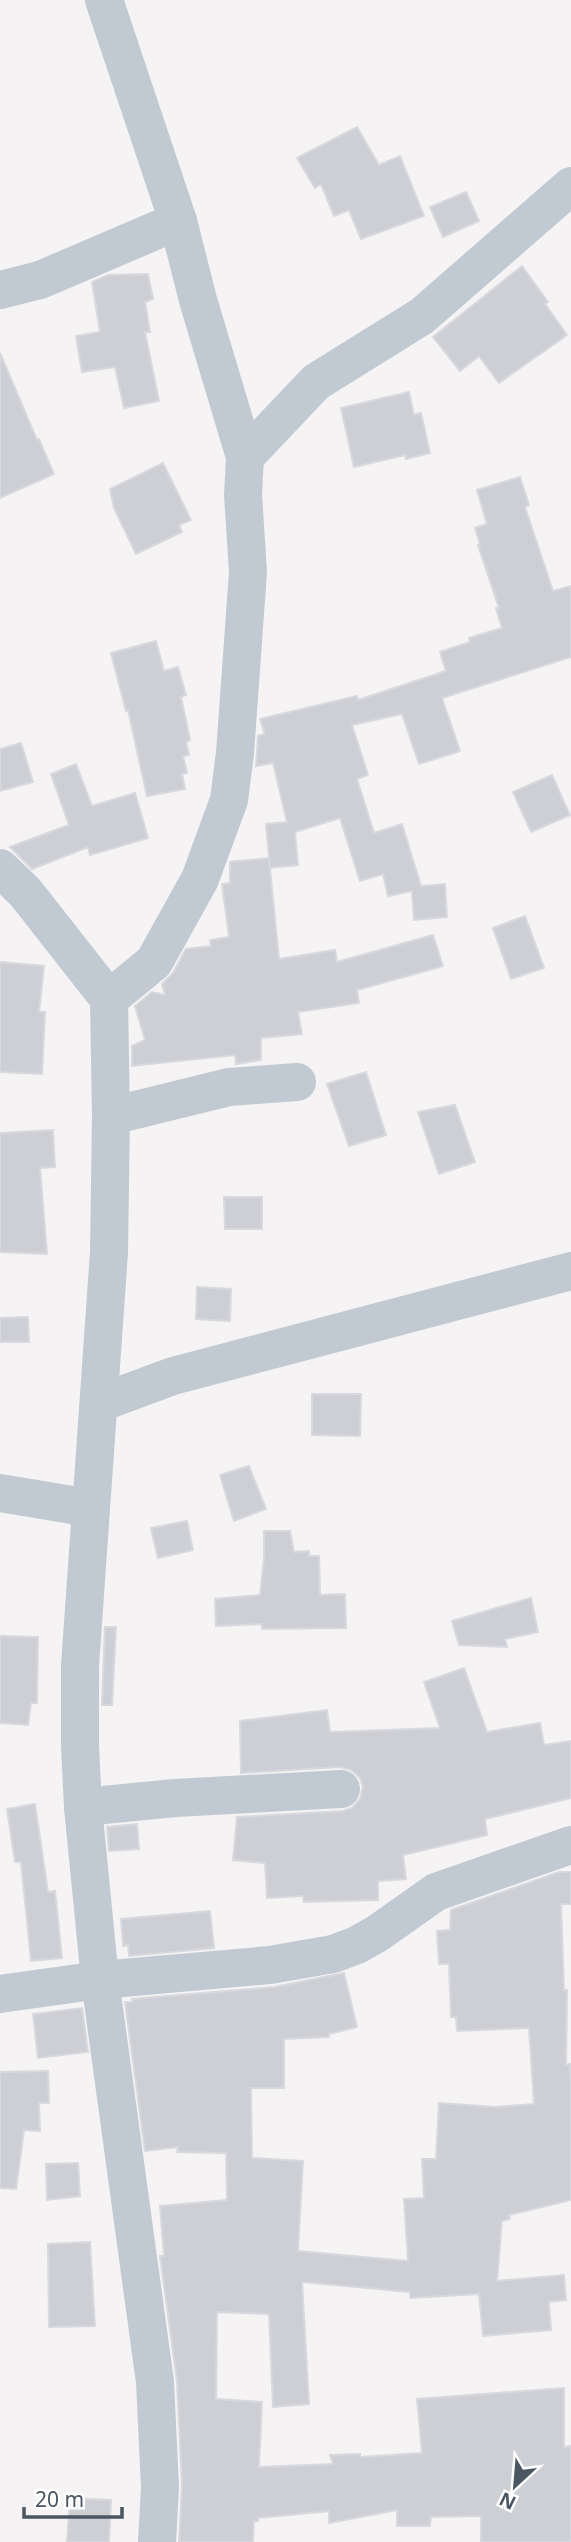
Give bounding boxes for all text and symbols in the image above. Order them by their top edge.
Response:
north arrow [480,2451,550,2521]
scale bar [24,2476,122,2520]
text: 20 m [35,2485,84,2513]
text: N [495,2486,520,2516]

